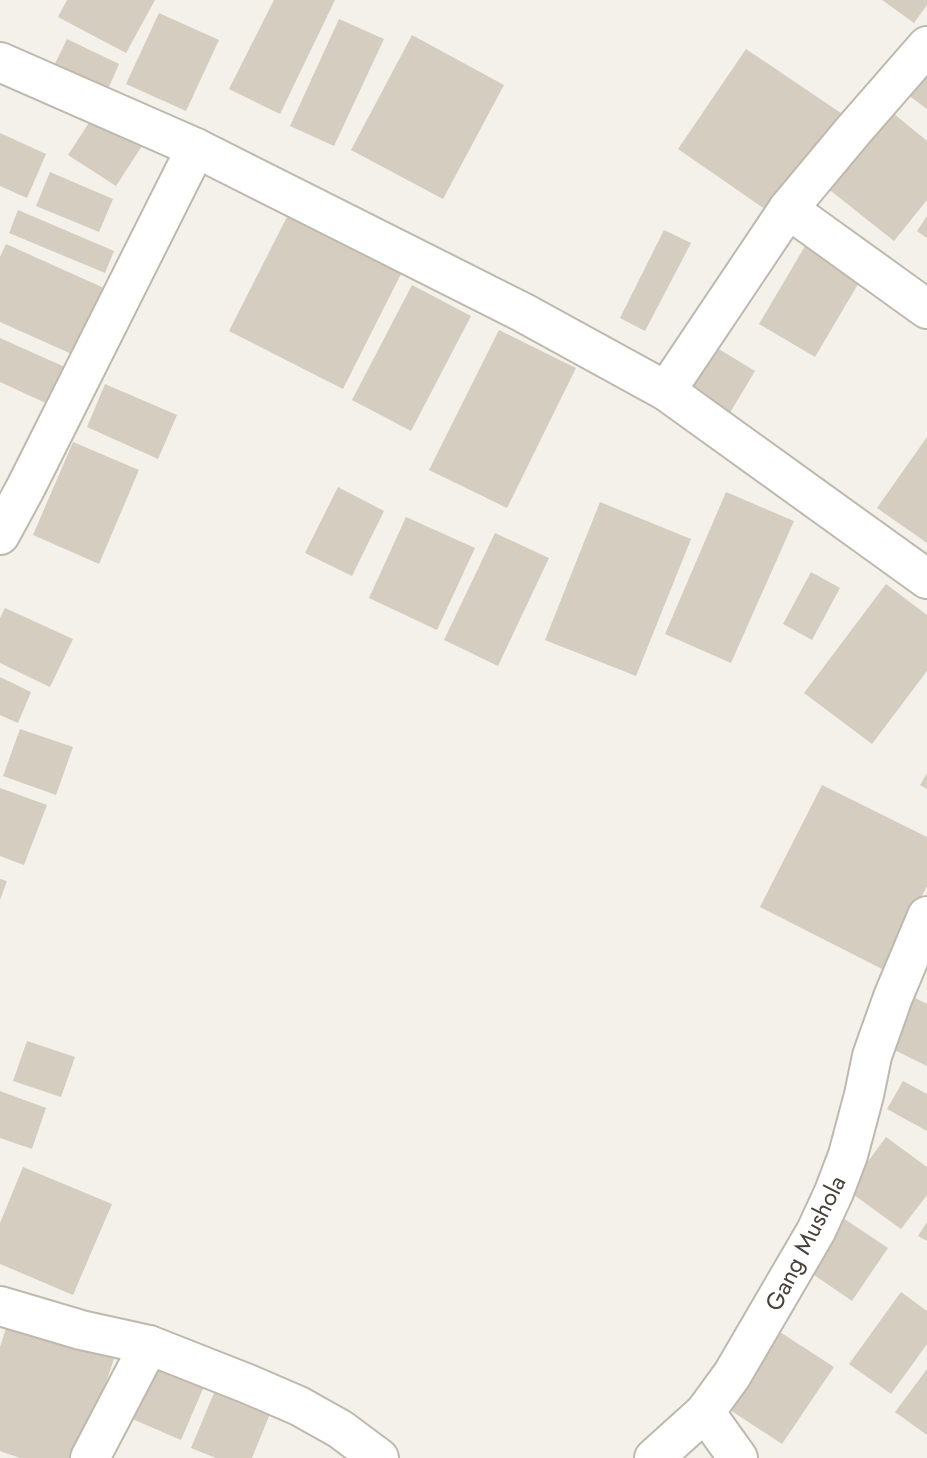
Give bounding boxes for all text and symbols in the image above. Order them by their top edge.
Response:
street label: Gang Mushola [756,1169,854,1317]

